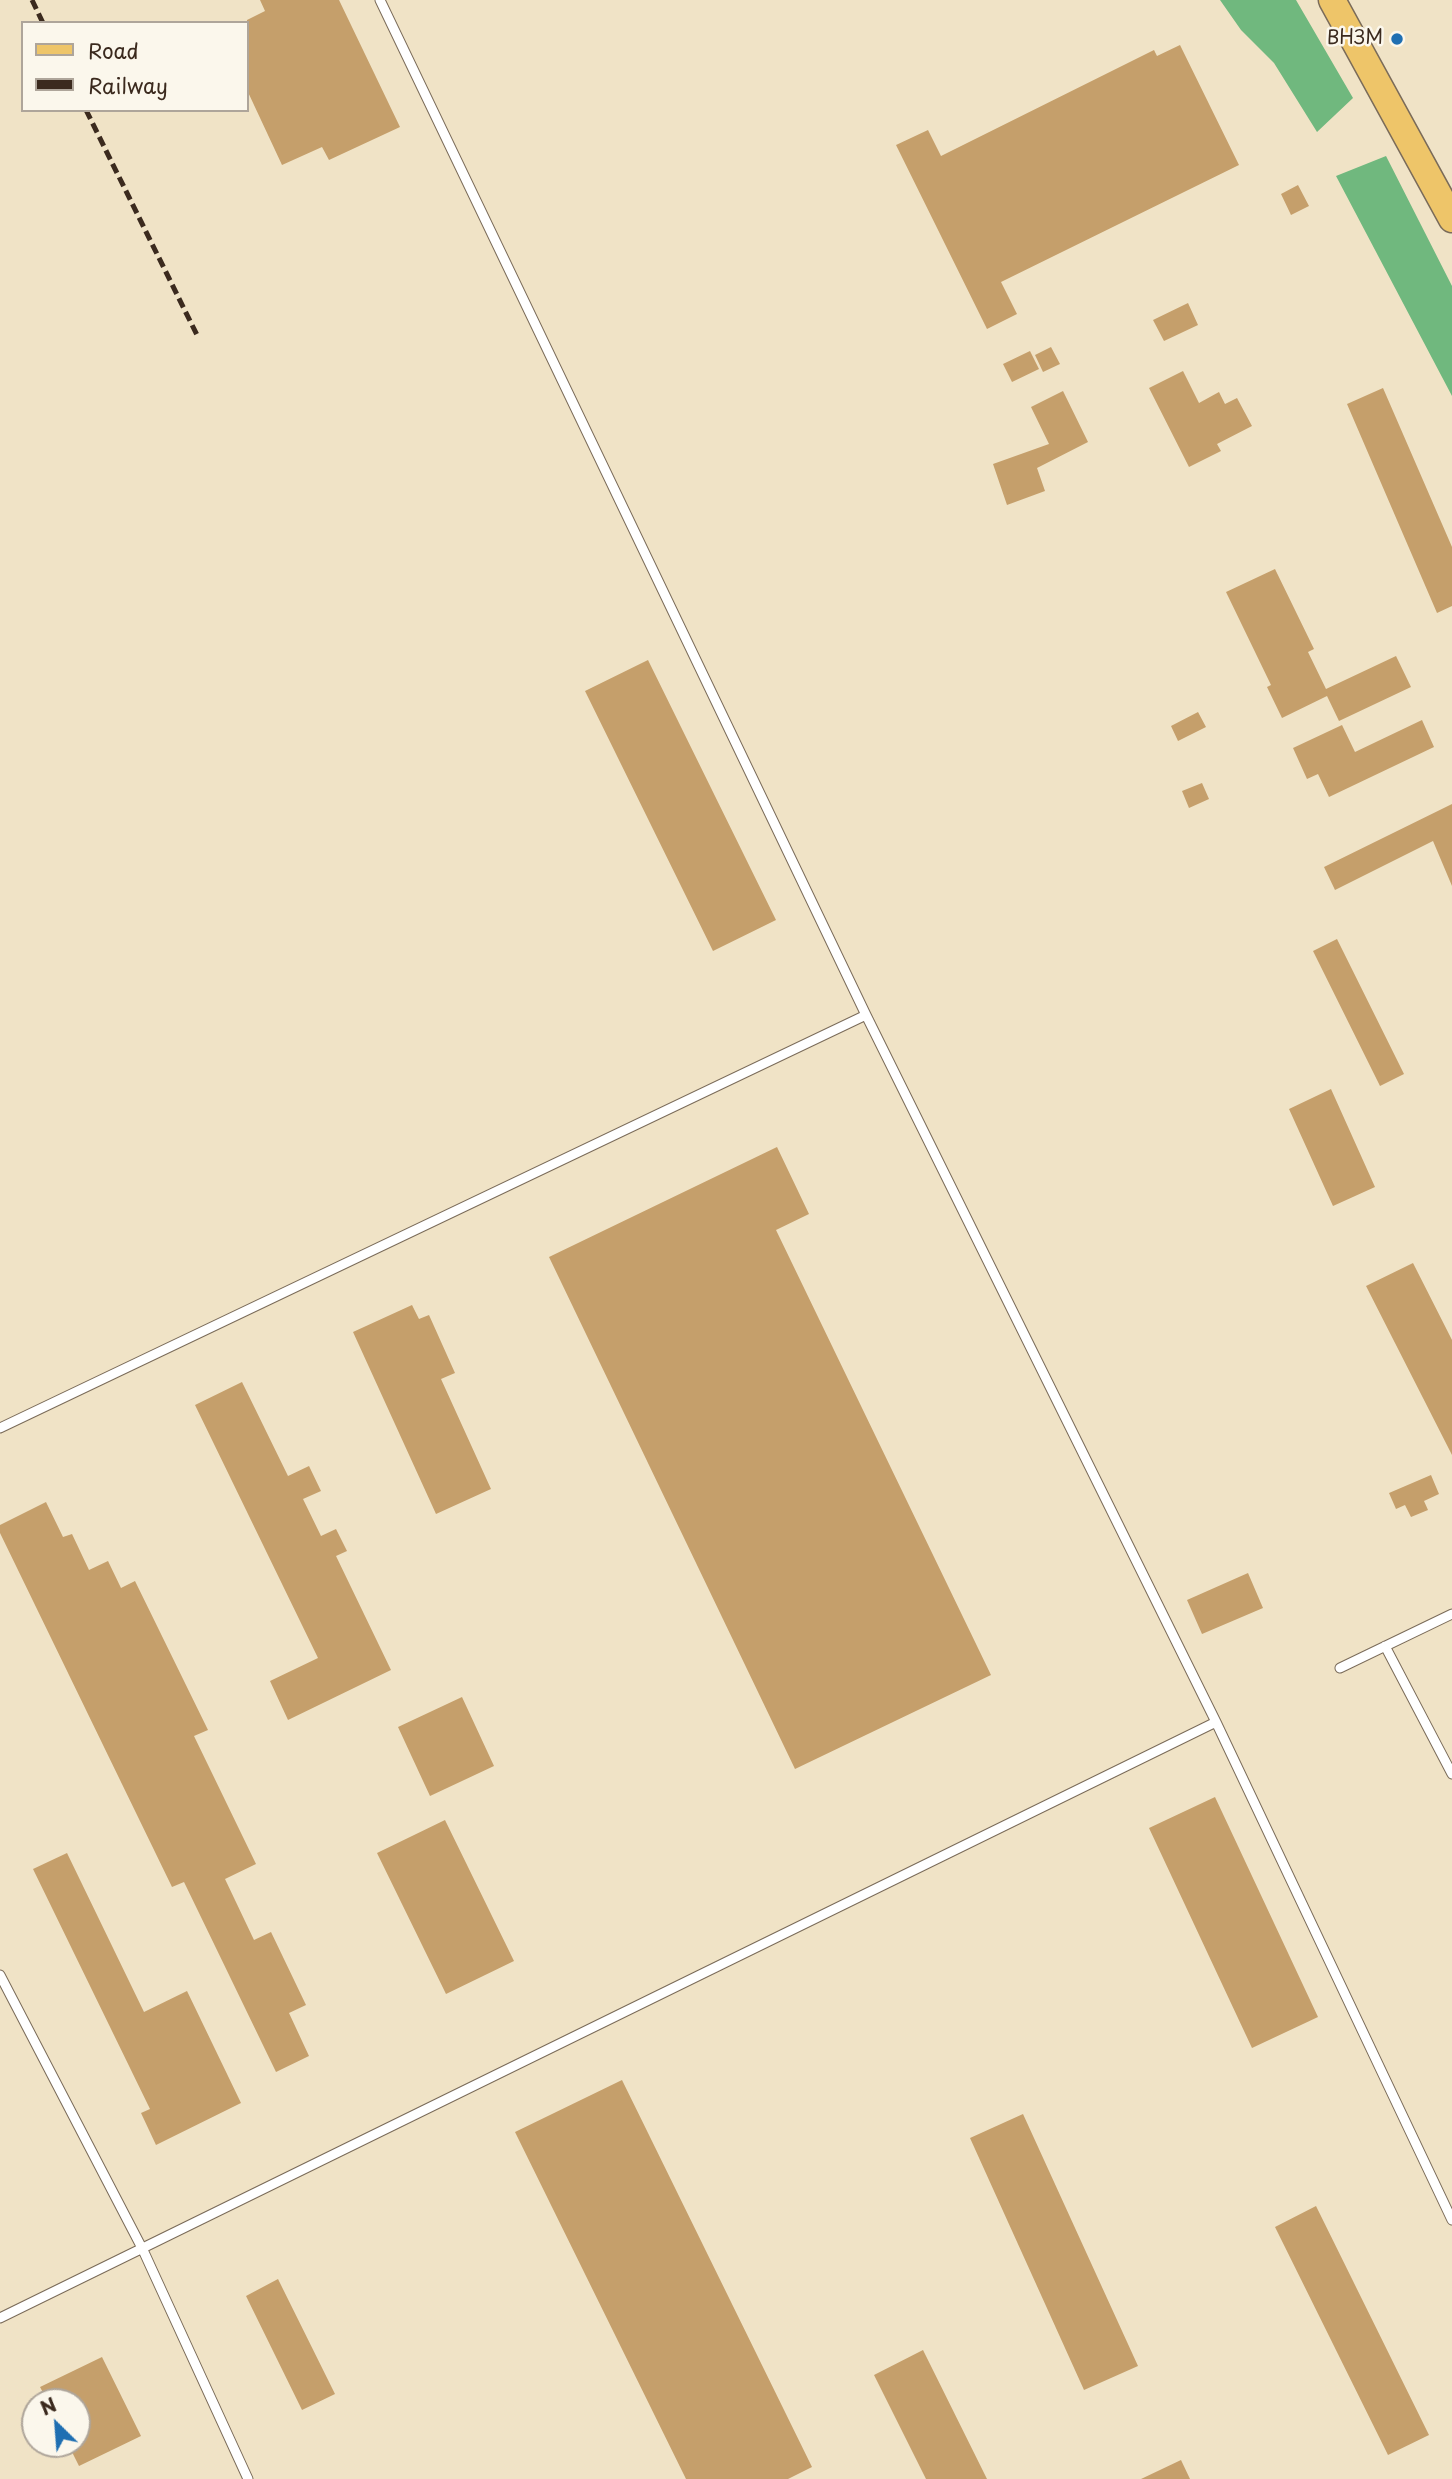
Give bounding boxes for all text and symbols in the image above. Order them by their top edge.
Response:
legend [21,21,248,112]
place label: ВНЗМ [1327,28,1383,50]
marker: ВНЗМ [1389,31,1405,47]
text: Road [88,34,139,66]
text: Railway [88,69,168,101]
north arrow [21,2388,91,2458]
text: N [35,2390,61,2422]

